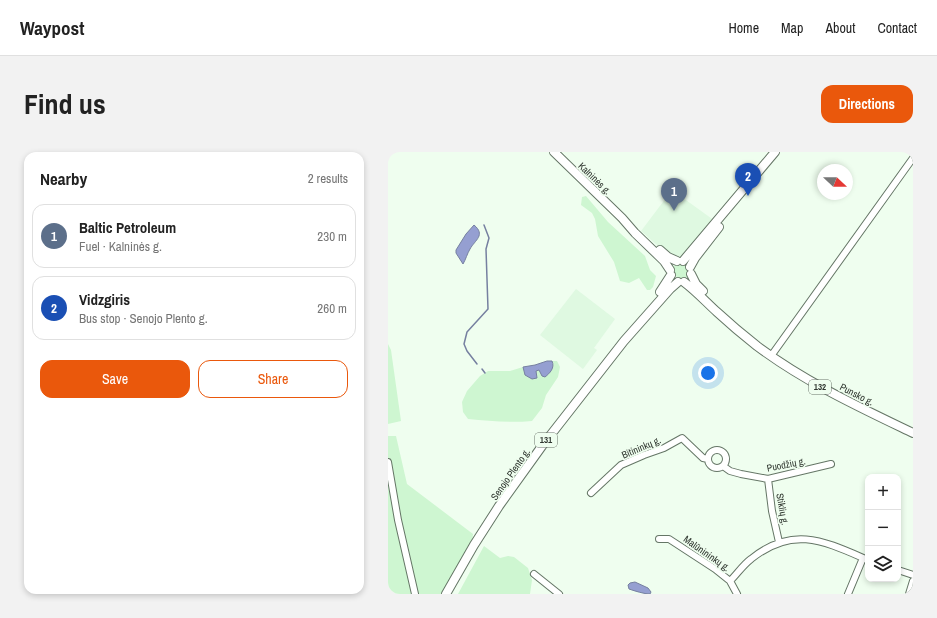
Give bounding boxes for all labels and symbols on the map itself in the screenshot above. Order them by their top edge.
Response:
street label: Kalninės g. [575,159,614,197]
pin: 2 [735,163,761,196]
north arrow [817,164,853,200]
pin: 1 [661,178,687,211]
your location [698,363,718,383]
road number: 132 [809,380,831,394]
street label: Punsko g. [838,380,876,409]
road number: 131 [535,433,557,447]
street label: Bitininkų g. [620,433,663,462]
street label: Senojo Plento g. [488,446,533,503]
street label: Puodžių g. [766,454,807,475]
street label: Stiklių g. [773,492,792,526]
street label: Malūnininkų g. [681,533,732,574]

